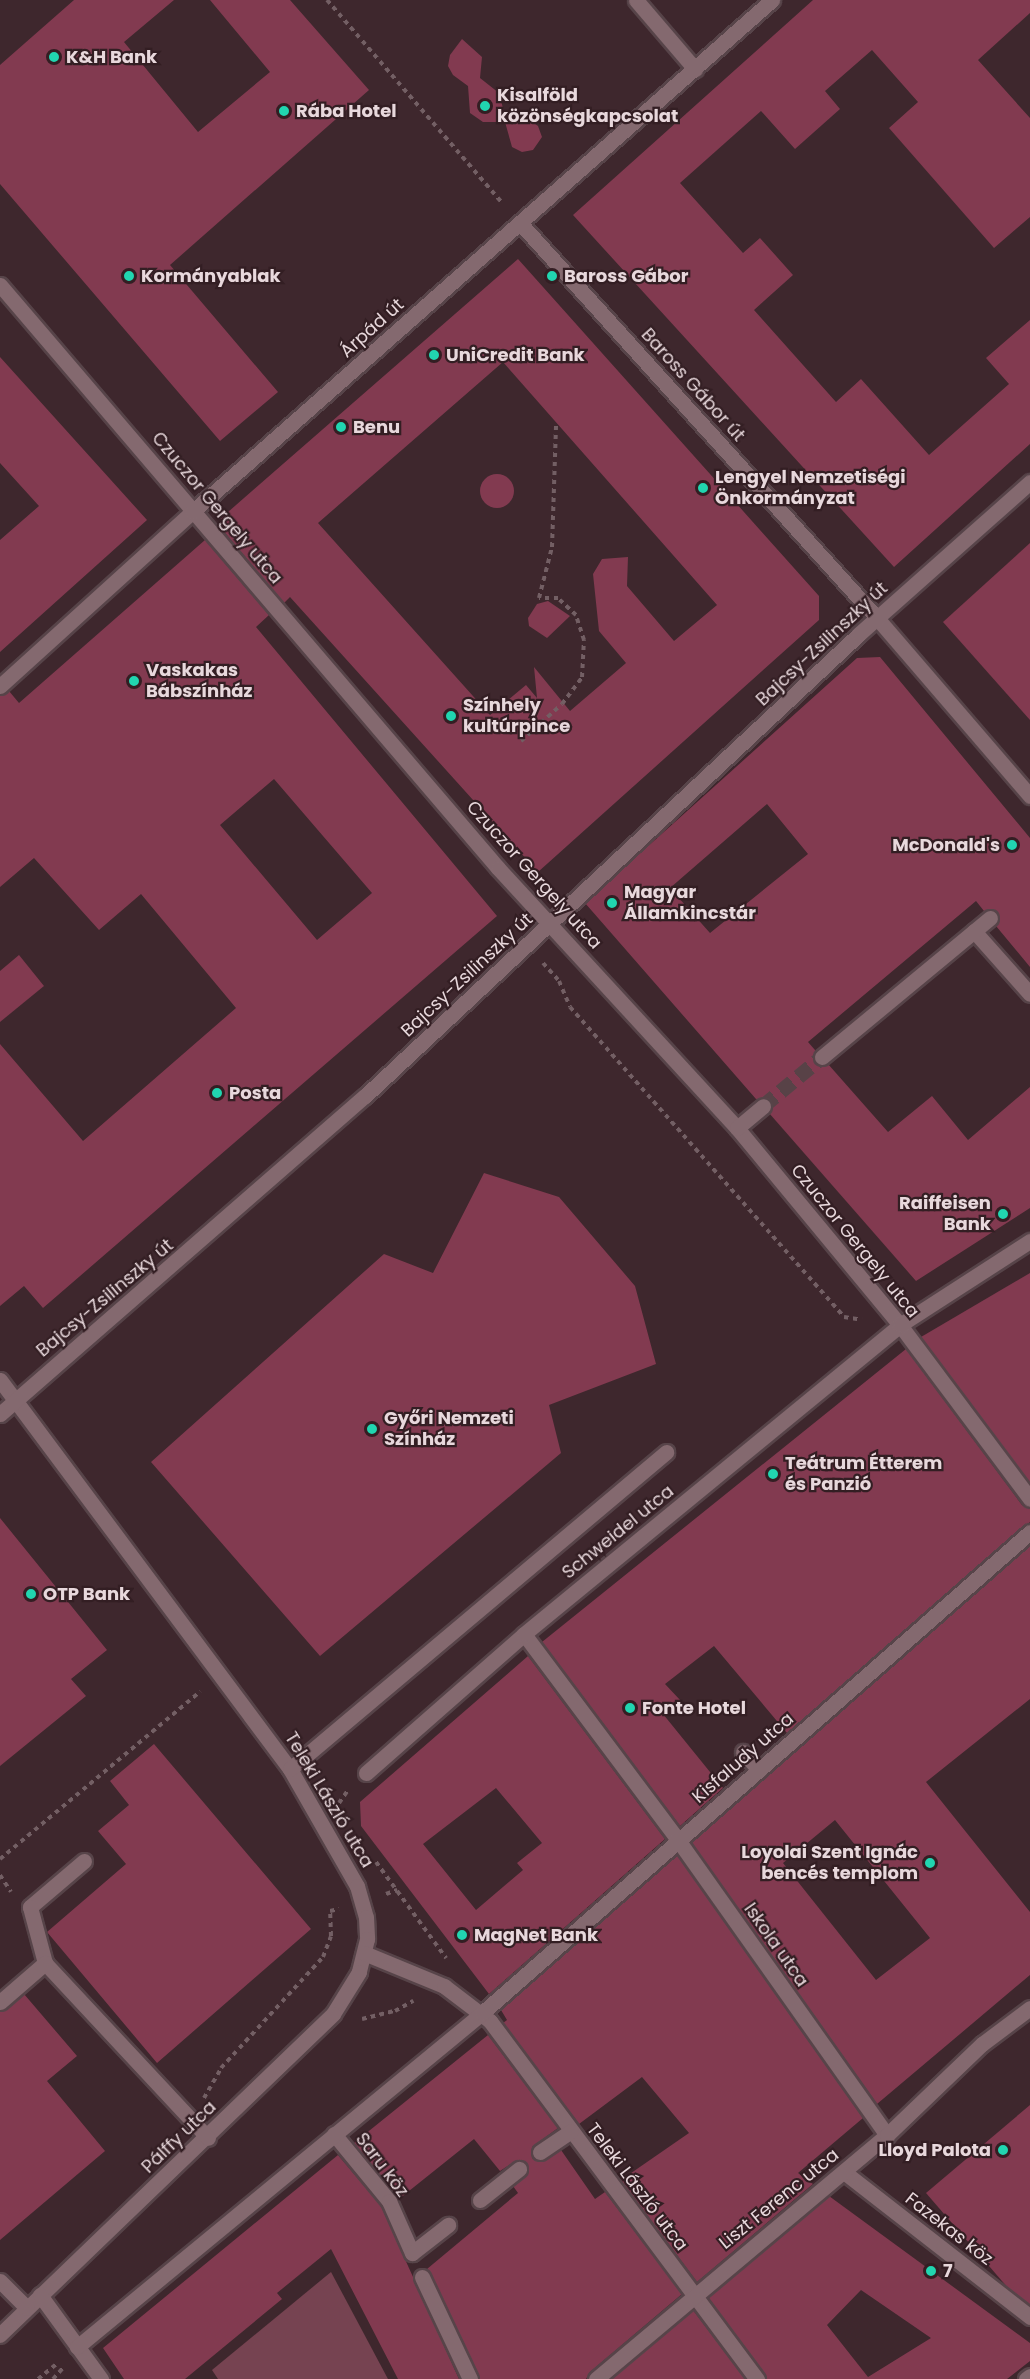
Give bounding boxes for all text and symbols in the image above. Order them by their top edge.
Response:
place label: K&H Bank [66,46,157,68]
marker: K&H Bank [47,50,61,64]
place label: Kisalföld közönségkapcsolat [497,85,678,128]
marker: Kisalföld közönségkapcsolat [478,99,492,113]
place label: Rába Hotel [296,100,397,122]
marker: Rába Hotel [277,104,291,118]
place label: Kormányablak [141,265,281,287]
place label: Baross Gábor [564,265,688,287]
marker: Kormányablak [122,269,136,283]
marker: Baross Gábor [545,269,559,283]
street label: Árpád út [336,294,408,362]
street label: Baross Gábor út [637,324,749,446]
place label: UniCredit Bank [446,344,585,366]
marker: UniCredit Bank [427,348,441,362]
place label: Benu [353,416,400,438]
marker: Benu [334,420,348,434]
street label: Czuczor Gergely utca [147,428,287,588]
place label: Lengyel Nemzetiségi Önkormányzat [715,467,906,510]
marker: Lengyel Nemzetiségi Önkormányzat [696,481,710,495]
street label: Bajcsy-Zsilinszky út [752,578,892,710]
place label: Vaskakas Bábszínház [146,660,252,702]
marker: Vaskakas Bábszínház [127,674,141,688]
place label: Színhely kultúrpince [463,695,570,738]
marker: Színhely kultúrpince [444,709,458,723]
street label: Czuczor Gergely utca [462,797,606,953]
place label: McDonald's [892,834,1000,856]
marker: McDonald's [1005,838,1019,852]
place label: Magyar Államkincstár [624,882,756,924]
marker: Magyar Államkincstár [605,896,619,910]
street label: Bajcsy-Zsilinszky út [397,909,537,1041]
place label: Posta [229,1082,281,1104]
marker: Posta [210,1086,224,1100]
street label: Czuczor Gergely utca [786,1160,924,1322]
place label: Raiffeisen Bank [899,1193,991,1236]
marker: Raiffeisen Bank [996,1207,1010,1221]
street label: Bajcsy-Zsilinszky út [32,1234,178,1362]
place label: Győri Nemzeti Színház [384,1408,514,1450]
marker: Győri Nemzeti Színház [365,1422,379,1436]
place label: Teátrum Étterem és Panzió [785,1453,942,1496]
marker: Teátrum Étterem és Panzió [766,1467,780,1481]
street label: Schweidel utca [558,1480,678,1584]
place label: OTP Bank [43,1583,130,1605]
marker: OTP Bank [24,1587,38,1601]
place label: Fonte Hotel [642,1697,746,1719]
marker: Fonte Hotel [623,1701,637,1715]
street label: Kisfaludy utca [688,1708,798,1808]
street label: Teleki László utca [280,1728,378,1872]
place label: Loyolai Szent Ignác bencés templom [741,1842,918,1884]
marker: Loyolai Szent Ignác bencés templom [923,1856,937,1870]
street label: Iskola utca [739,1899,813,1991]
place label: MagNet Bank [474,1924,598,1946]
marker: MagNet Bank [455,1928,469,1942]
street label: Pálffy utca [137,2096,221,2178]
street label: Teleki László utca [582,2119,692,2255]
street label: Saru köz [351,2129,413,2201]
place label: Lloyd Palota [878,2139,991,2161]
marker: Lloyd Palota [996,2143,1010,2157]
street label: Liszt Ferenc utca [715,2144,843,2254]
street label: Fazekas köz [901,2188,997,2270]
place label: 7 [943,2260,953,2282]
marker: 7 [924,2264,938,2278]

